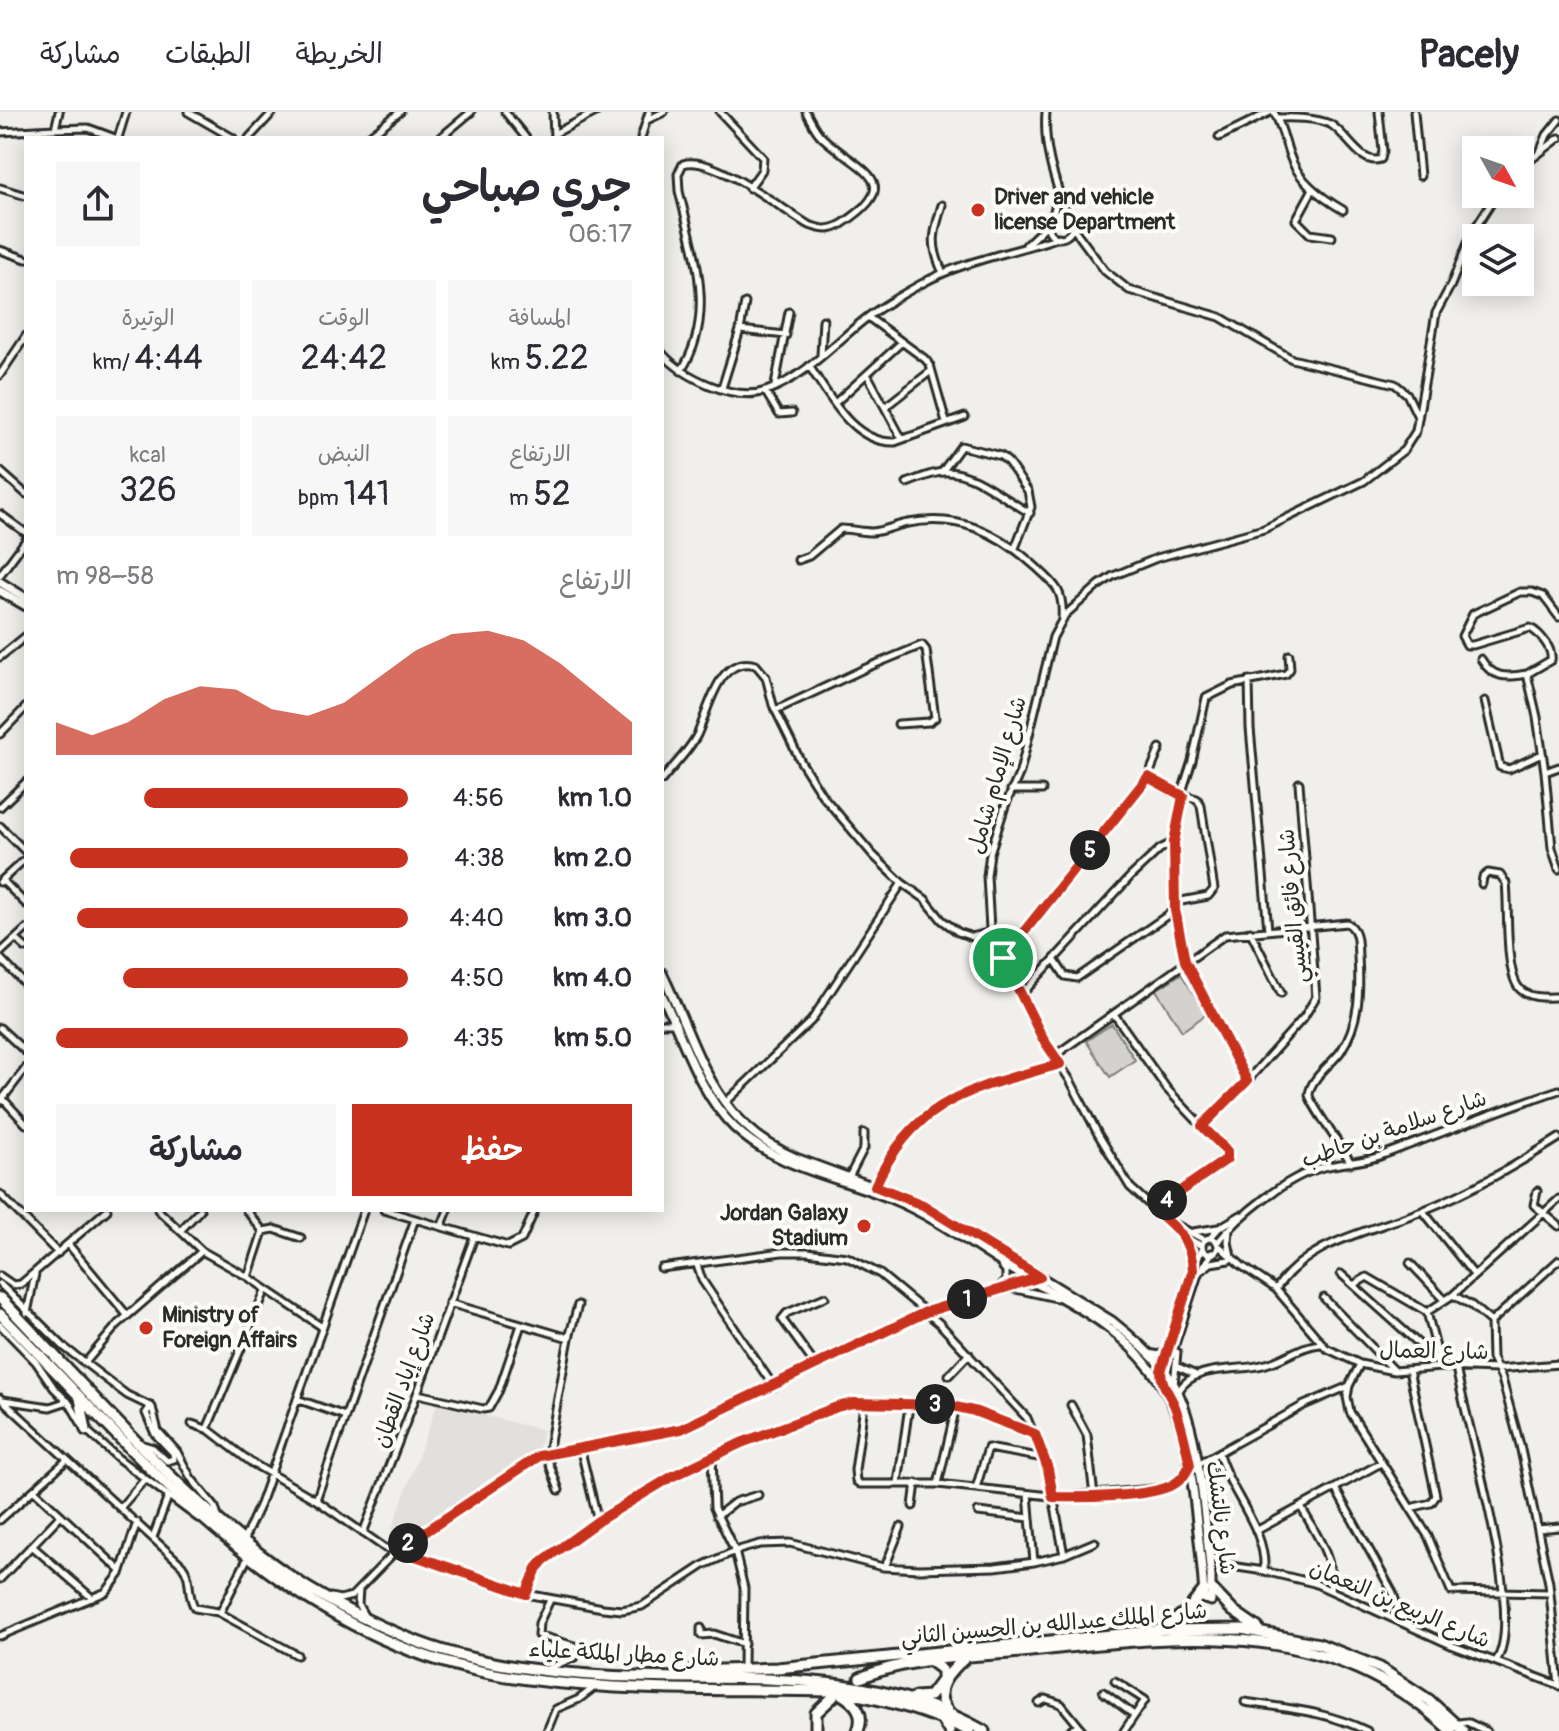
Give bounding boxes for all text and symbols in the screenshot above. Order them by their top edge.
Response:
text: Pacely [1419,31,1519,79]
text: مشاركة [40,37,121,72]
text: الطبقات [165,37,251,72]
text: الخريطة [295,37,383,72]
north arrow [1462,136,1534,208]
map controls [1462,136,1534,296]
text: جري صباحي [421,160,632,215]
button: share [56,162,140,246]
place label: Driver and vehicle license Department [994,183,1176,236]
marker: Driver and vehicle license Department [969,201,987,219]
text: 06:17 [568,218,632,250]
button: layers [1462,224,1534,296]
text: الوتيرة [121,304,175,332]
text: الوقت [318,304,370,332]
text: المسافة [509,304,571,332]
text: 4:44 [135,337,203,380]
text: 24:42 [301,337,387,380]
text: 5.22 [525,337,589,380]
text: /km [93,348,135,376]
text: km [491,348,525,376]
text: النبض [318,440,370,468]
text: الارتفاع [509,440,571,468]
text: kcal [130,441,166,469]
text: 326 [119,469,177,512]
text: 141 [344,473,390,516]
text: 52 [533,473,571,516]
text: bpm [298,484,344,512]
text: m [509,484,533,512]
text: 58–98 m [56,560,154,592]
text: الارتفاع [559,565,632,597]
street label: شارع الإمام شامل [961,693,1035,857]
text: 4:56 [453,782,504,814]
text: 1.0 km [559,782,632,814]
street label: شارع فائق القيسي [1272,827,1319,984]
pin: 5 [1070,830,1110,870]
text: 5 [1084,836,1096,864]
text: 4:38 [454,842,504,874]
text: 2.0 km [554,842,632,874]
text: 4:40 [449,902,504,934]
text: 3.0 km [554,902,632,934]
pin [969,924,1037,992]
icon: arrive [981,936,1025,980]
text: 4:50 [450,962,504,994]
text: 4.0 km [554,962,632,994]
text: 4:35 [453,1022,504,1054]
text: 5.0 km [555,1022,632,1054]
street label: شارع سلامة بن حاطب [1298,1084,1491,1175]
button: مشاركة [56,1104,336,1196]
button: حفظ [352,1104,632,1196]
pin: 4 [1147,1180,1187,1220]
text: 4 [1161,1186,1173,1214]
place label: Jordan Galaxy Stadium [720,1199,849,1252]
marker: Jordan Galaxy Stadium [855,1217,873,1235]
pin: 1 [947,1279,987,1319]
text: 1 [963,1285,971,1313]
place label: Ministry of Foreign Affairs [162,1301,297,1354]
street label: شارع إياد القطان [367,1308,442,1452]
marker: Ministry of Foreign Affairs [137,1319,155,1337]
street label: شارع العمال [1379,1336,1489,1367]
pin: 3 [915,1384,955,1424]
text: 3 [929,1390,941,1418]
street label: شارع نالتشك [1199,1459,1242,1577]
pin: 2 [388,1523,428,1563]
text: 2 [402,1529,414,1557]
street label: شارع الربيع بن النعمان [1305,1553,1494,1656]
street label: شارع الملك عبدالله بن الحسين الثاني [900,1597,1209,1656]
street label: شارع مطار الملكة علياء [528,1635,720,1674]

